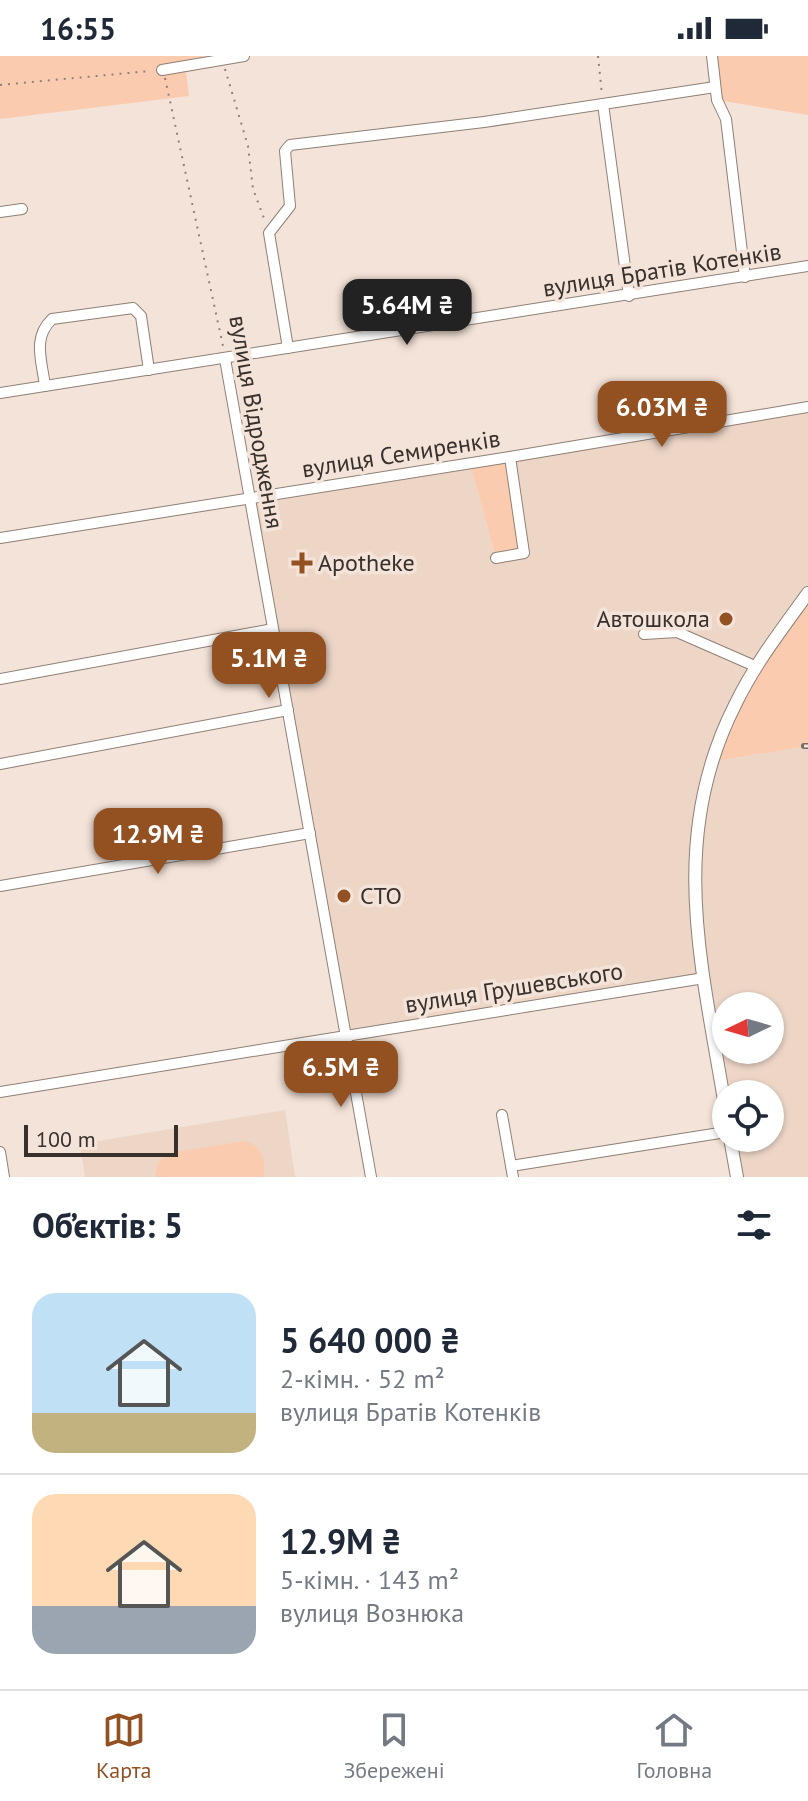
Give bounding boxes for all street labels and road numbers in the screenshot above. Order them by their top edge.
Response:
street label: вулиця Братів Котенків [540,235,783,304]
street label: вулиця Відродження [222,313,291,531]
street label: вулиця Семиренків [299,423,502,485]
street label: вулиця Грушевського [403,955,625,1020]

